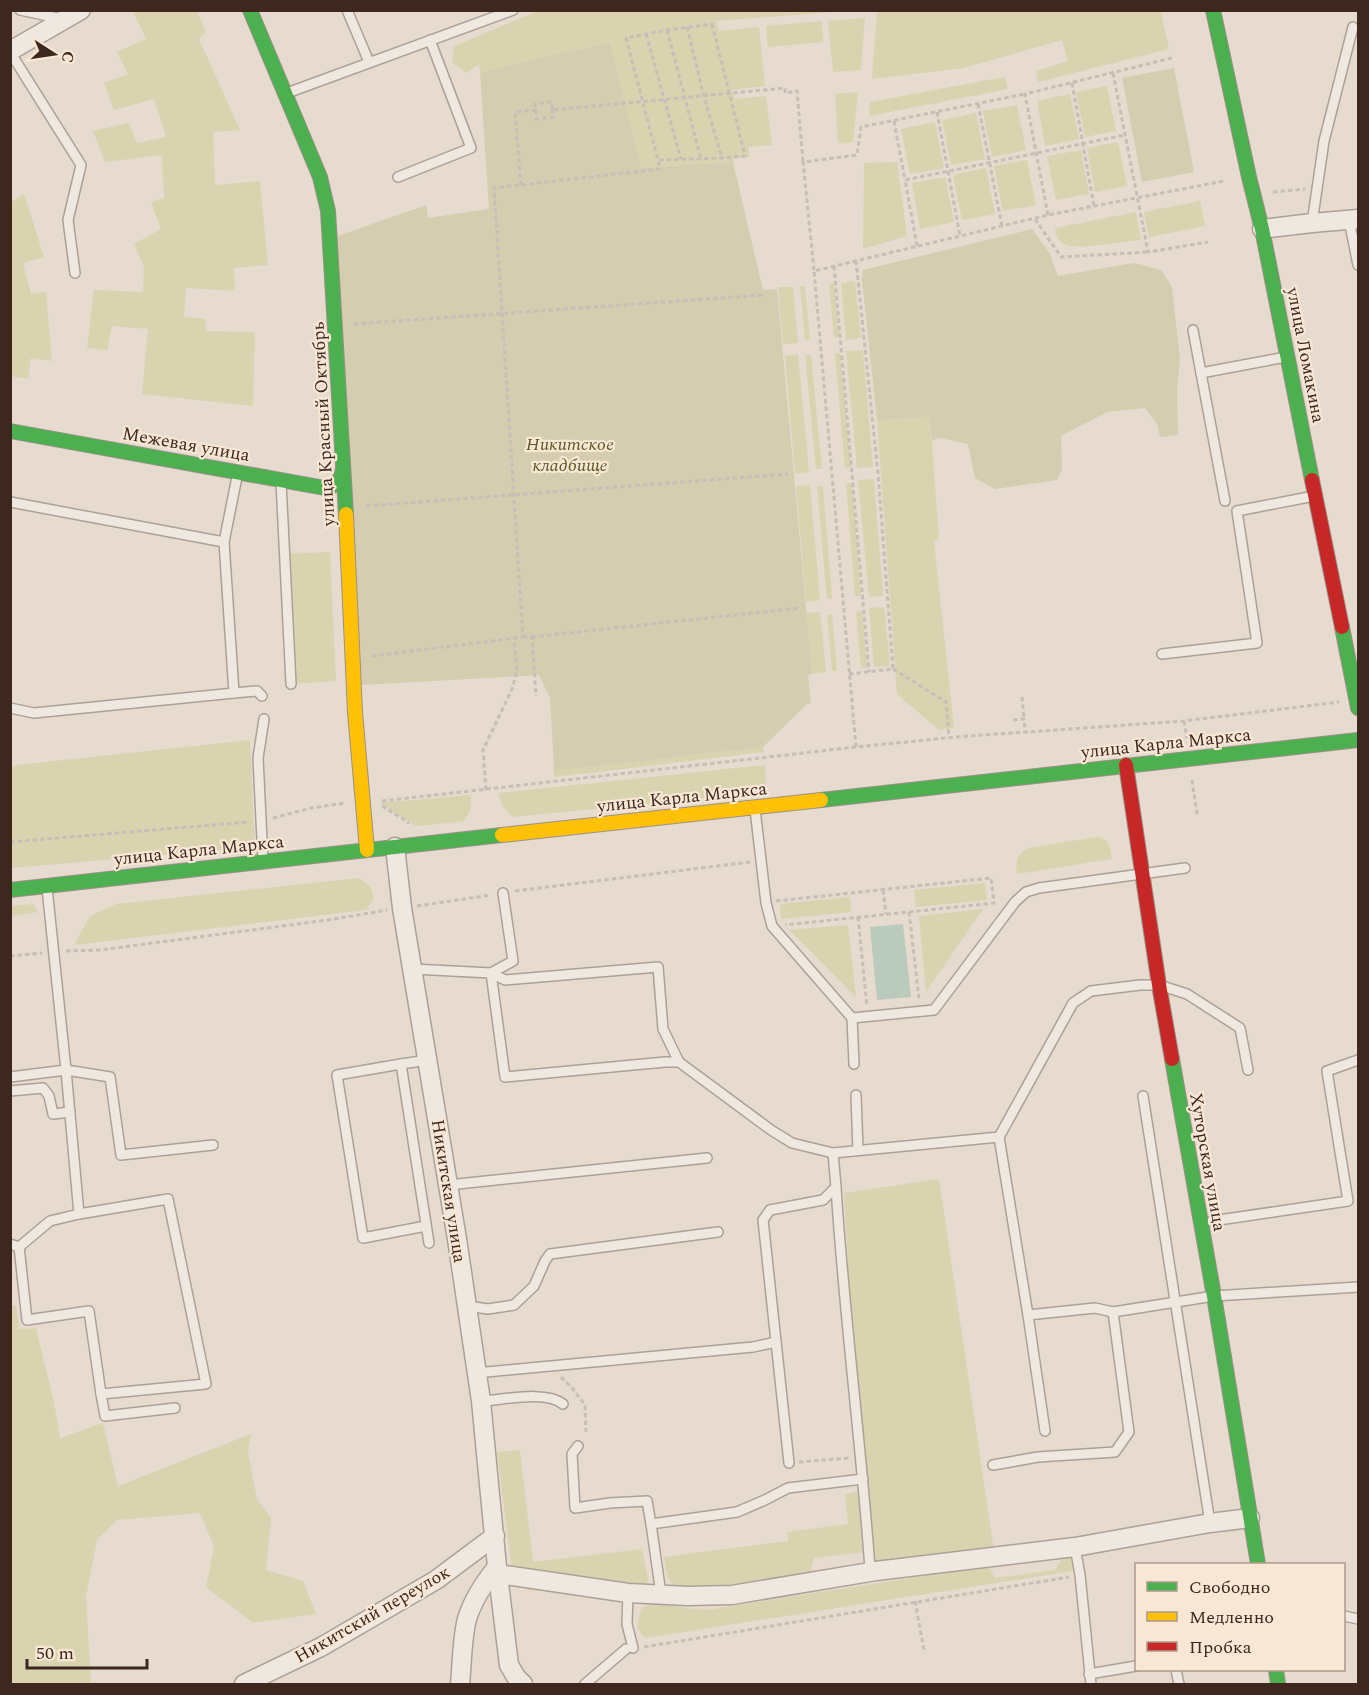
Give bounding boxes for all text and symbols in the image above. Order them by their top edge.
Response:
north arrow [24,24,84,84]
text: С [55,49,81,65]
street label: улица Ломакина [1279,284,1332,425]
street label: улица Красный Октябрь [305,321,342,528]
street label: Межевая улица [120,420,252,469]
park label: Никитское кладбище [526,431,614,479]
street label: улица Карла Маркса [1079,721,1253,766]
street label: улица Карла Маркса [595,775,769,820]
street label: улица Карла Маркса [112,828,286,873]
street label: Хуторская улица [1182,1091,1233,1234]
street label: Никитская улица [424,1117,473,1265]
street label: Никитский переулок [289,1559,455,1670]
legend [1135,1563,1345,1671]
text: Свободно [1189,1574,1270,1601]
text: Медленно [1189,1604,1274,1631]
scale bar [27,1632,147,1670]
text: Пробка [1189,1634,1252,1661]
text: 50 m [36,1640,74,1667]

